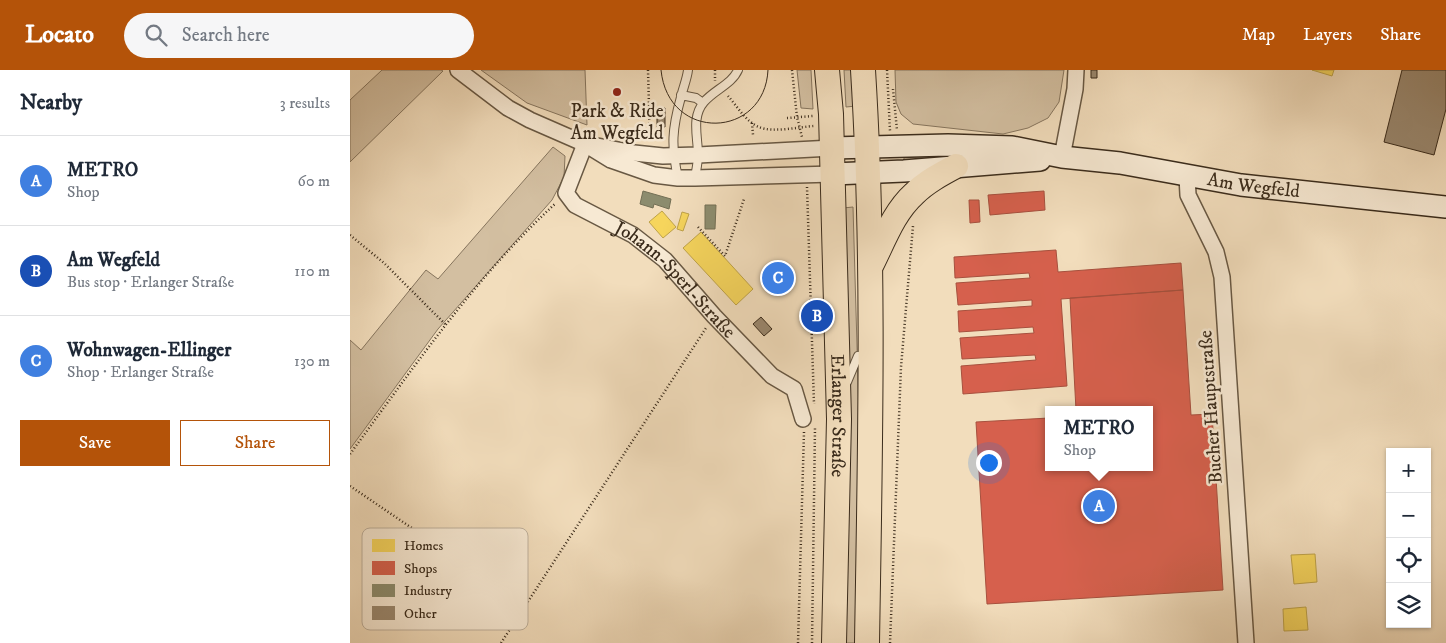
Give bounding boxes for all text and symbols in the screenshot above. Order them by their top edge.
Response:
search box [124,13,474,58]
text: Locato [25,20,94,50]
icon: search [142,21,170,49]
text: Search here [182,24,270,47]
text: Map [1242,24,1275,46]
text: Layers [1303,24,1352,46]
text: Share [1380,24,1421,46]
marker: Park & Ride Am Wegfeld [611,86,623,98]
text: Nearby [20,90,82,116]
text: 3 results [280,93,330,113]
place label: Park & Ride Am Wegfeld [570,100,664,145]
text: METRO [67,159,138,182]
street label: Am Wegfeld [1206,168,1302,203]
text: A [31,171,41,191]
text: 60 m [298,171,330,191]
text: Shop [67,182,100,202]
street label: Johann-Sperl-Straße [609,215,741,343]
text: Am Wegfeld [67,249,160,272]
pin: C [762,259,794,297]
text: B [31,261,41,281]
text: 110 m [294,261,330,281]
text: Bus stop · Erlanger Straße [67,272,234,292]
pin: B [801,297,833,335]
street label: Bucher Hauptstraße [1194,329,1228,485]
text: Wohnwagen-Ellinger [67,339,231,362]
text: C [31,351,41,371]
text: 130 m [294,351,330,371]
street label: Erlanger Straße [826,354,851,478]
text: Shop · Erlanger Straße [67,362,214,382]
popup [1045,406,1153,471]
text: METRO [1063,417,1135,440]
button: Save [20,420,170,466]
button: Share [180,420,330,466]
text: Shop [1063,440,1096,460]
map controls [1386,448,1431,628]
button: + [1386,448,1431,493]
your location [976,450,1002,476]
pin: A [1083,487,1115,525]
button: − [1386,493,1431,538]
legend [362,528,528,630]
text: Homes [404,537,444,555]
button: locate [1386,538,1431,583]
text: Shops [404,560,437,578]
text: Industry [404,582,452,600]
button: layers [1386,583,1431,628]
text: Other [404,605,437,623]

